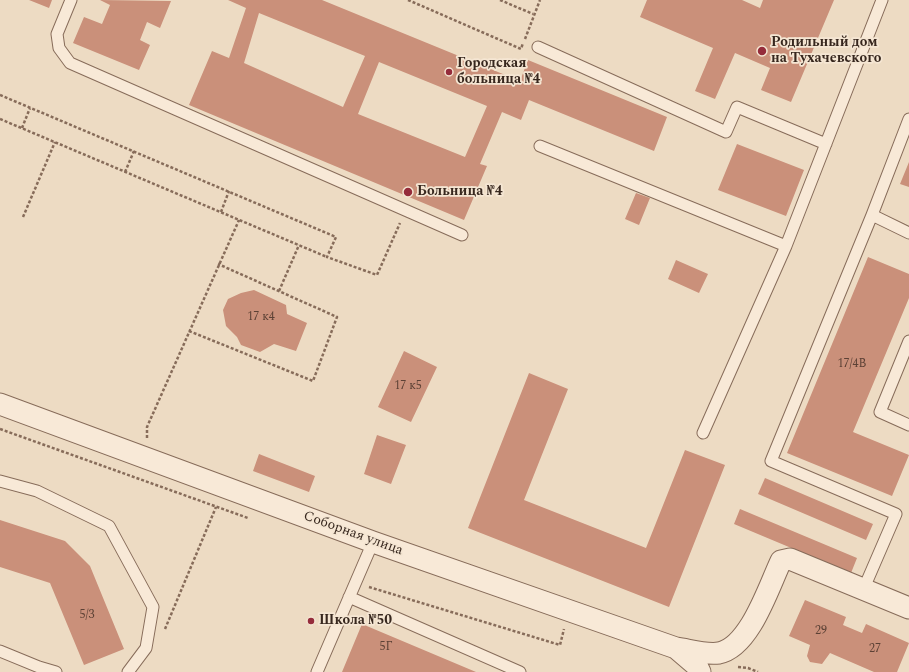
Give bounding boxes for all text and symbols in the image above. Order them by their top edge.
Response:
place label: Родильный дом на Тухачевского [771,35,881,68]
marker: Родильный дом на Тухачевского [756,45,768,57]
place label: Городская больница №4 [457,56,540,88]
marker: Городская больница №4 [444,67,454,77]
place label: Больница №4 [417,184,503,200]
marker: Больница №4 [402,186,414,198]
house number: 17 к4 [247,311,275,325]
house number: 17/4В [838,358,866,372]
house number: 17 к5 [394,380,422,394]
street label: Соборная улица [301,508,405,560]
house number: 5/3 [80,609,94,623]
place label: Школа №50 [319,613,392,629]
marker: Школа №50 [306,616,316,626]
house number: 29 [815,625,827,639]
house number: 5Г [379,641,393,655]
house number: 27 [869,643,881,657]

